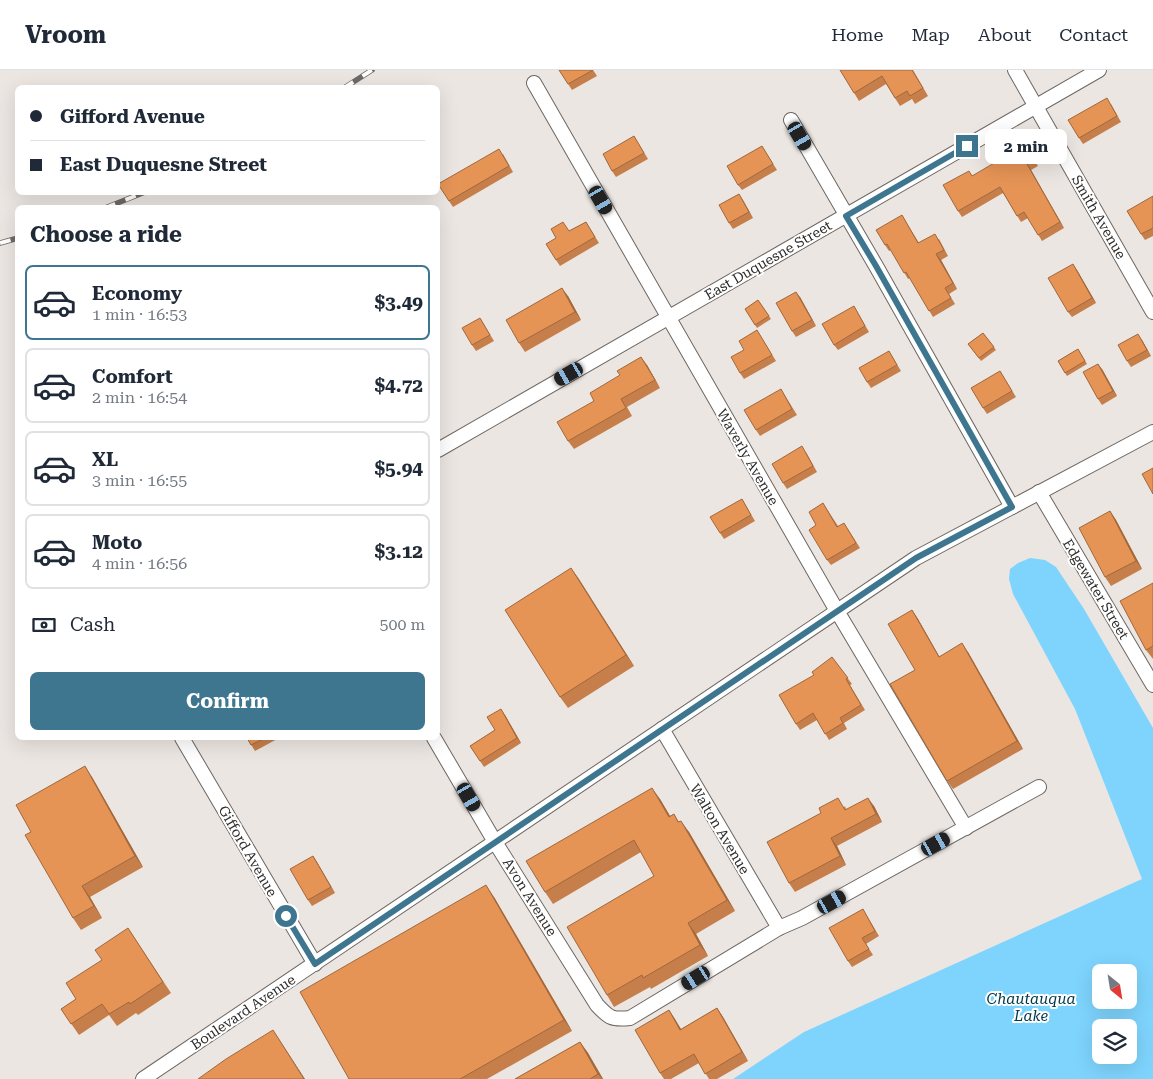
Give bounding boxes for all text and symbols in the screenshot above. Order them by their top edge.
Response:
text: Vroom [25,21,106,49]
text: Home [831,24,883,45]
text: Map [911,24,950,45]
text: About [978,24,1031,45]
text: Contact [1059,24,1128,45]
text: Gifford Avenue [60,105,205,128]
car [786,119,813,153]
callout: 2 min [984,128,1067,164]
route end [956,135,978,157]
text: 2 min [1004,137,1048,156]
text: East Duquesne Street [60,153,267,176]
street label: Smith Avenue [1069,172,1130,262]
car [587,183,614,217]
street label: East Duquesne Street [702,217,834,303]
text: Choose a ride [30,222,182,247]
icon: car [32,280,77,325]
text: Economy [92,282,182,305]
text: $3.49 [374,291,423,314]
text: 1 min · 16:53 [92,305,187,324]
car [552,360,585,388]
icon: car [32,363,77,408]
text: Comfort [92,365,173,388]
text: $4.72 [374,374,423,397]
text: 2 min · 16:54 [92,388,187,407]
street label: Waverly Avenue [714,406,782,508]
icon: car [32,446,77,491]
text: XL [92,448,118,471]
text: $5.94 [374,457,423,480]
text: 3 min · 16:55 [92,471,187,490]
icon: car [32,529,77,574]
text: Moto [92,531,142,554]
street label: Edgewater Street [1060,536,1132,642]
text: $3.12 [374,540,423,563]
text: 4 min · 16:56 [92,554,187,573]
icon: cash [30,611,58,639]
text: Cash [70,613,115,636]
text: 500 m [379,615,425,634]
button: Confirm [30,672,425,730]
car [455,780,482,814]
street label: Walton Avenue [687,781,753,877]
street label: Gifford Avenue [215,803,281,900]
car [919,830,952,858]
street label: Avon Avenue [500,855,560,939]
car [815,888,848,916]
route start [275,905,297,927]
car [679,964,712,992]
north arrow [1092,964,1138,1009]
map controls [1092,964,1137,1064]
street label: Boulevard Avenue [188,971,298,1053]
water label: Chautauqua Lake [987,990,1075,1025]
button: layers [1092,1019,1137,1064]

